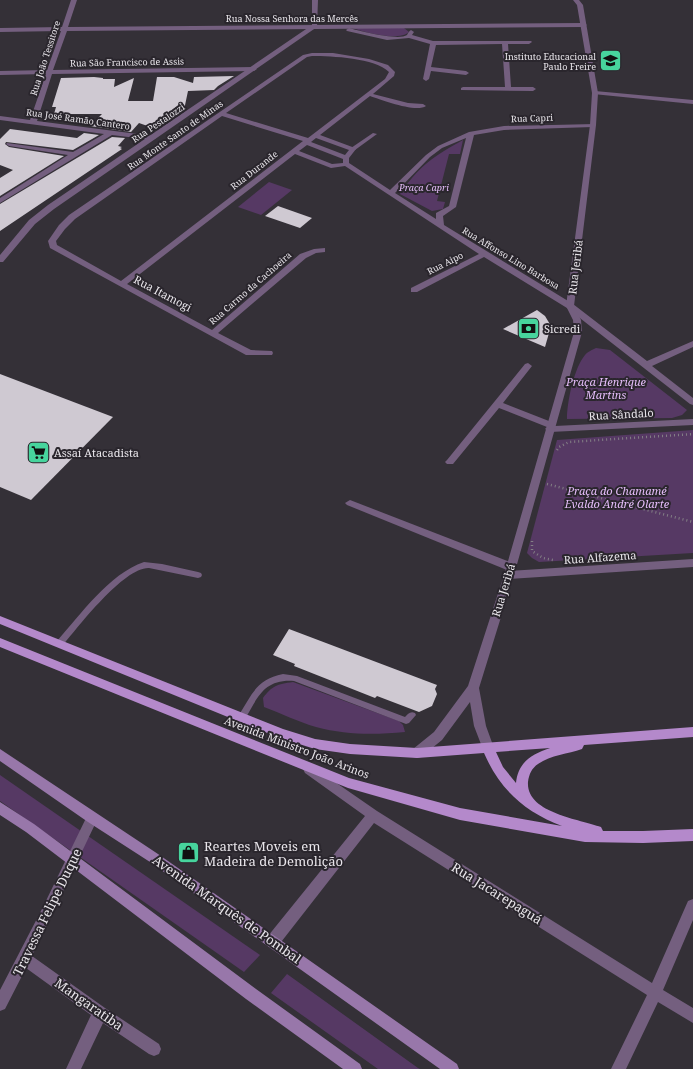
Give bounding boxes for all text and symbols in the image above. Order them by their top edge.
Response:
street label: Rua Nossa Senhora das Mercês [226,12,358,25]
street label: Rua João Tessitore [27,19,63,97]
school or university icon: Instituto Educacional Paulo Freire [598,48,624,74]
place label: Instituto Educacional Paulo Freire [505,50,596,73]
street label: Rua São Francisco de Assis [70,55,184,69]
street label: Rua Monte Santo de Minas [124,97,226,173]
street label: Rua Pestalozzi [129,100,187,146]
street label: Rua José Ramão Cantero [25,105,131,133]
street label: Rua Capri [511,111,553,125]
street label: Rua Durande [228,147,280,193]
park label: Praça Capri [398,181,449,194]
street label: Rua Affonso Lino Barbosa [460,224,562,292]
street label: Rua Jeribá [564,239,586,295]
street label: Rua Carmo da Cachoeira [206,248,294,328]
street label: Rua Aipo [425,248,465,278]
street label: Rua Itamogi [131,271,195,315]
bank icon: Sicredi [515,315,541,341]
place label: Sicredi [544,321,581,336]
park label: Praça Henrique Martins [565,374,647,402]
street label: Rua Sândalo [588,405,654,423]
supermarket icon: Assaí Atacadista [26,439,52,465]
place label: Assaí Atacadista [54,445,139,460]
park label: Praça do Chamamé Evaldo André Olarte [564,483,670,511]
street label: Rua Alfazema [563,547,637,567]
street label: Rua Jeribá [488,562,518,618]
street label: Avenida Ministro João Arinos [222,712,372,782]
place label: Reartes Moveis em Madeira de Demolição [204,837,343,870]
shop icon: Reartes Moveis em Madeira de Demolição [176,840,202,866]
street label: Travessa Felipe Duque [8,845,86,979]
street label: Avenida Marquês de Pombal [149,851,305,967]
street label: Rua Jacarepaguá [448,858,546,928]
street label: Mangaratiba [51,974,127,1034]

